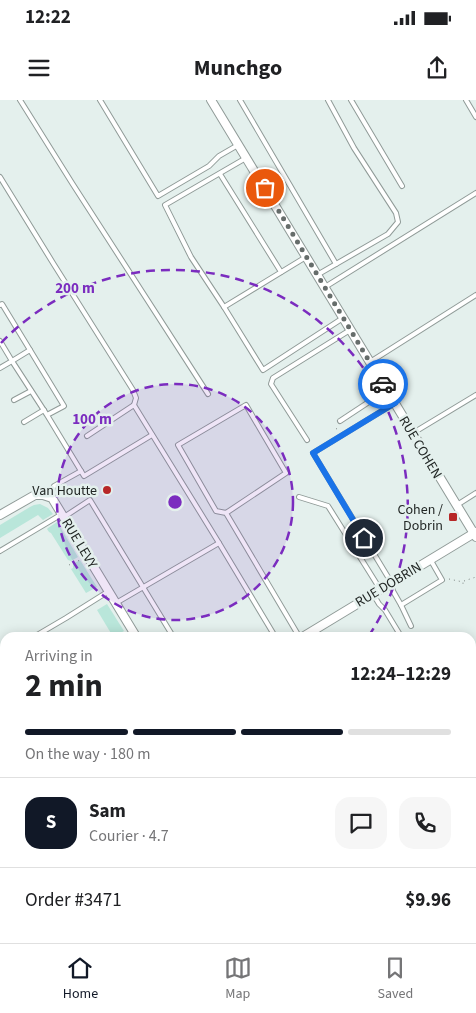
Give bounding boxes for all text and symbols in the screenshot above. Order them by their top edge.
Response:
text: 12:22 [25,4,71,31]
text: Munchgo [194,52,282,84]
icon: menu [25,54,53,82]
icon: share [423,54,451,82]
pin [244,167,286,209]
icon: bag [251,174,279,202]
text: 200 m [55,278,95,299]
courier [358,359,408,409]
icon: car [369,370,397,398]
text: 100 m [72,409,112,430]
street label: RUE COHEN [394,413,447,483]
place label: Van Houtte [32,481,97,501]
marker: Van Houtte [101,484,113,496]
centre of rings [166,493,184,511]
place label: Cohen / Dobrin [398,500,443,536]
marker: Cohen / Dobrin [447,511,459,523]
street label: RUE LEVY [56,515,102,573]
pin [343,517,385,559]
icon: home [350,524,378,552]
street label: RUE DOBRIN [352,557,425,612]
text: Arriving in [25,645,93,667]
text: 12:24–12:29 [350,661,451,688]
text: 2 min [25,663,103,709]
text: On the way · 180 m [25,743,150,765]
button: chat [335,797,387,849]
button: phone [399,797,451,849]
text: Sam [89,798,126,825]
text: S [46,809,56,836]
text: Courier · 4.7 [89,825,169,847]
text: Order #3471 [25,887,122,914]
text: $9.96 [405,887,451,914]
tab: Home [63,954,98,1004]
tab: Map [224,954,252,1004]
tab: Saved [377,954,413,1004]

